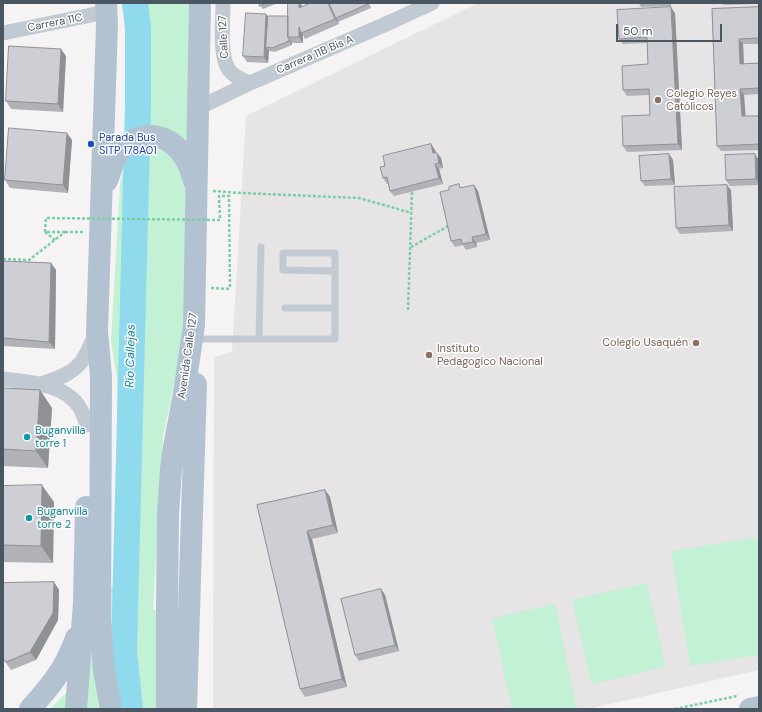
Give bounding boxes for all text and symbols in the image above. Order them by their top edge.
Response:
street label: Carrera 11C [26,11,84,35]
street label: Calle 127 [216,15,232,59]
scale bar [618,16,724,42]
text: 50 m [623,23,652,39]
street label: Carrera 11B Bis A [274,33,356,77]
place label: Colegio Reyes Católicos [666,87,737,113]
marker: Colegio Reyes Católicos [653,95,663,105]
place label: Parada Bus SITP 178A01 [99,131,157,157]
marker: Parada Bus SITP 178A01 [86,139,96,149]
street label: Avenida Calle 127 [175,312,201,400]
water label: Río Callejas [123,324,139,388]
place label: Colegio Usaquén [602,336,688,350]
marker: Colegio Usaquén [691,338,701,348]
place label: Instituto Pedagogico Nacional [437,342,543,368]
marker: Instituto Pedagogico Nacional [424,350,434,360]
place label: Buganvilla torre 1 [35,424,86,450]
marker: Buganvilla torre 1 [22,432,32,442]
place label: Buganvilla torre 2 [37,505,88,531]
marker: Buganvilla torre 2 [24,513,34,523]

